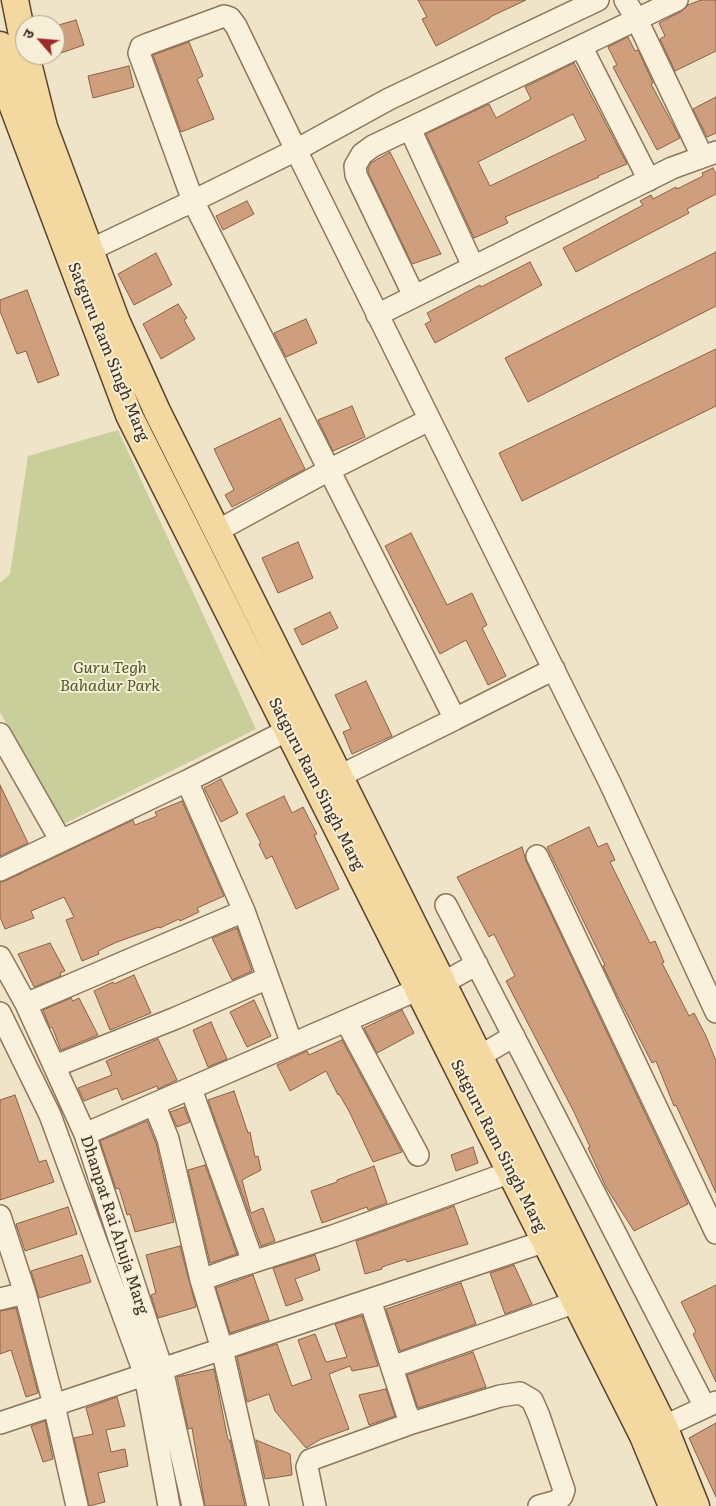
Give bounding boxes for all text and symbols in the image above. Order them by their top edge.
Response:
north arrow [15,15,65,65]
text: उ [17,25,38,42]
street label: Satguru Ram Singh Marg [63,260,153,444]
park label: Guru Tegh Bahadur Park [60,658,160,696]
street label: Satguru Ram Singh Marg [264,694,368,874]
street label: Satguru Ram Singh Marg [446,1056,550,1236]
street label: Dhanpat Rai Ahuja Marg [76,1133,152,1317]

